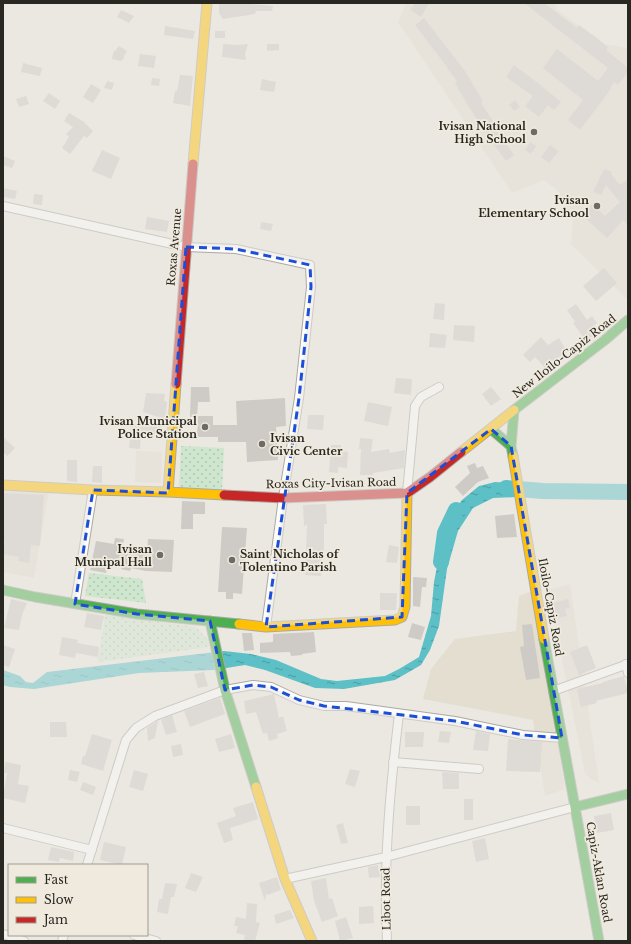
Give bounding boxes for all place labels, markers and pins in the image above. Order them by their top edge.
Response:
place label: Ivisan National High School [438,119,526,146]
marker: Ivisan National High School [529,127,539,137]
place label: Ivisan Elementary School [478,193,589,220]
marker: Ivisan Elementary School [592,201,602,211]
place label: Ivisan Municipal Police Station [99,414,197,441]
marker: Ivisan Municipal Police Station [200,422,210,432]
place label: Ivisan Civic Center [270,431,343,458]
marker: Ivisan Civic Center [257,439,267,449]
place label: Ivisan Munipal Hall [75,542,152,569]
place label: Saint Nicholas of Tolentino Parish [240,547,340,574]
marker: Ivisan Munipal Hall [155,550,165,560]
marker: Saint Nicholas of Tolentino Parish [227,555,237,565]

